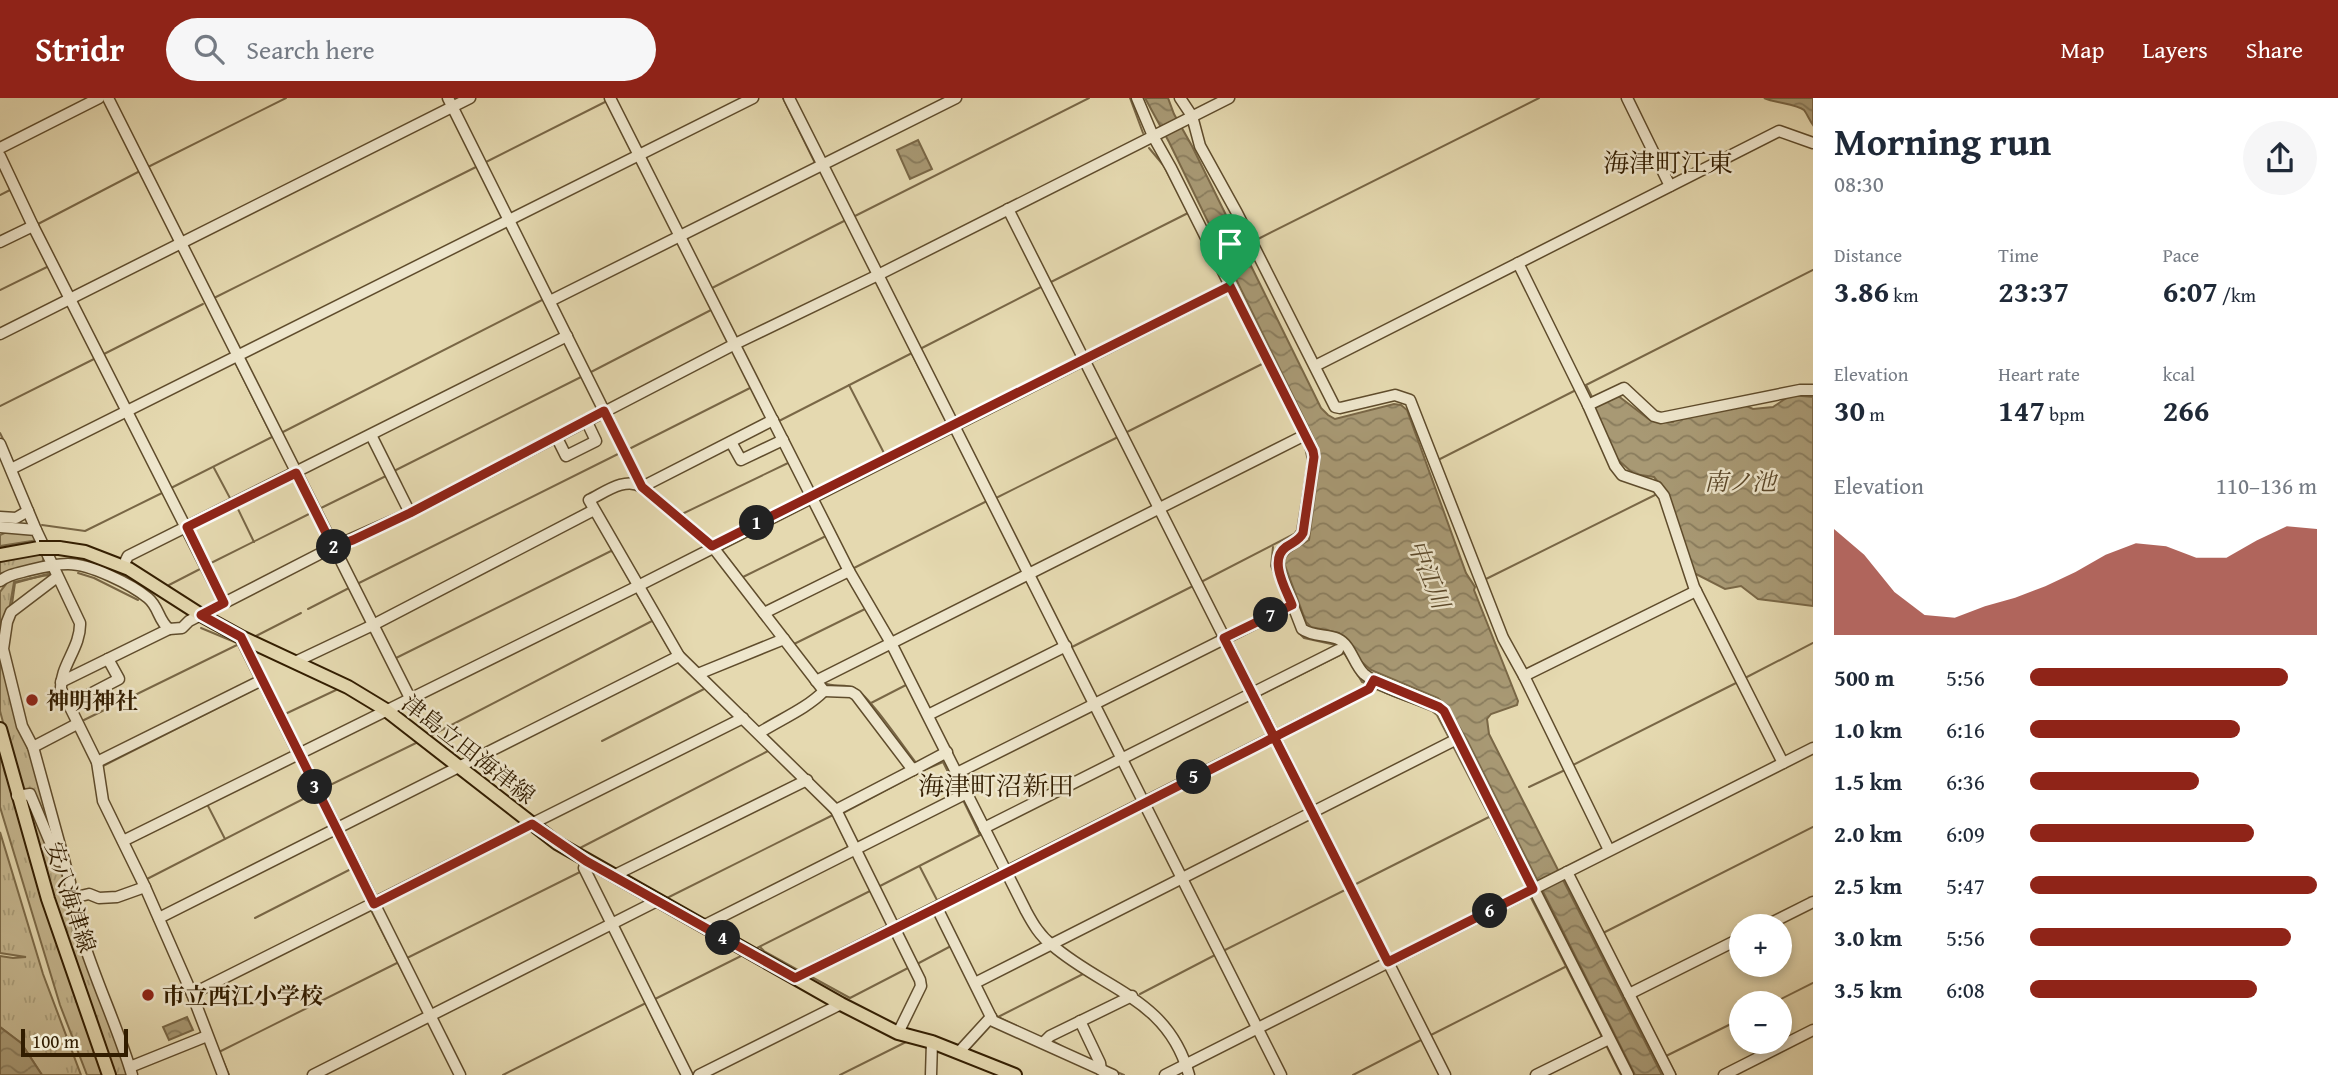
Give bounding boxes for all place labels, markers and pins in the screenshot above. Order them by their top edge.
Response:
pin [1200,214,1260,286]
pin: 1 [740,506,774,540]
pin: 2 [316,530,352,564]
pin: 7 [1254,598,1288,632]
place label: 神明神社 [46,684,138,717]
marker: 神明神社 [24,692,40,708]
pin: 5 [1176,760,1212,794]
pin: 3 [298,770,332,804]
pin: 6 [1472,894,1508,928]
pin: 4 [706,920,740,956]
place label: 市立西江小学校 [162,979,323,1012]
marker: 市立西江小学校 [140,987,156,1003]

